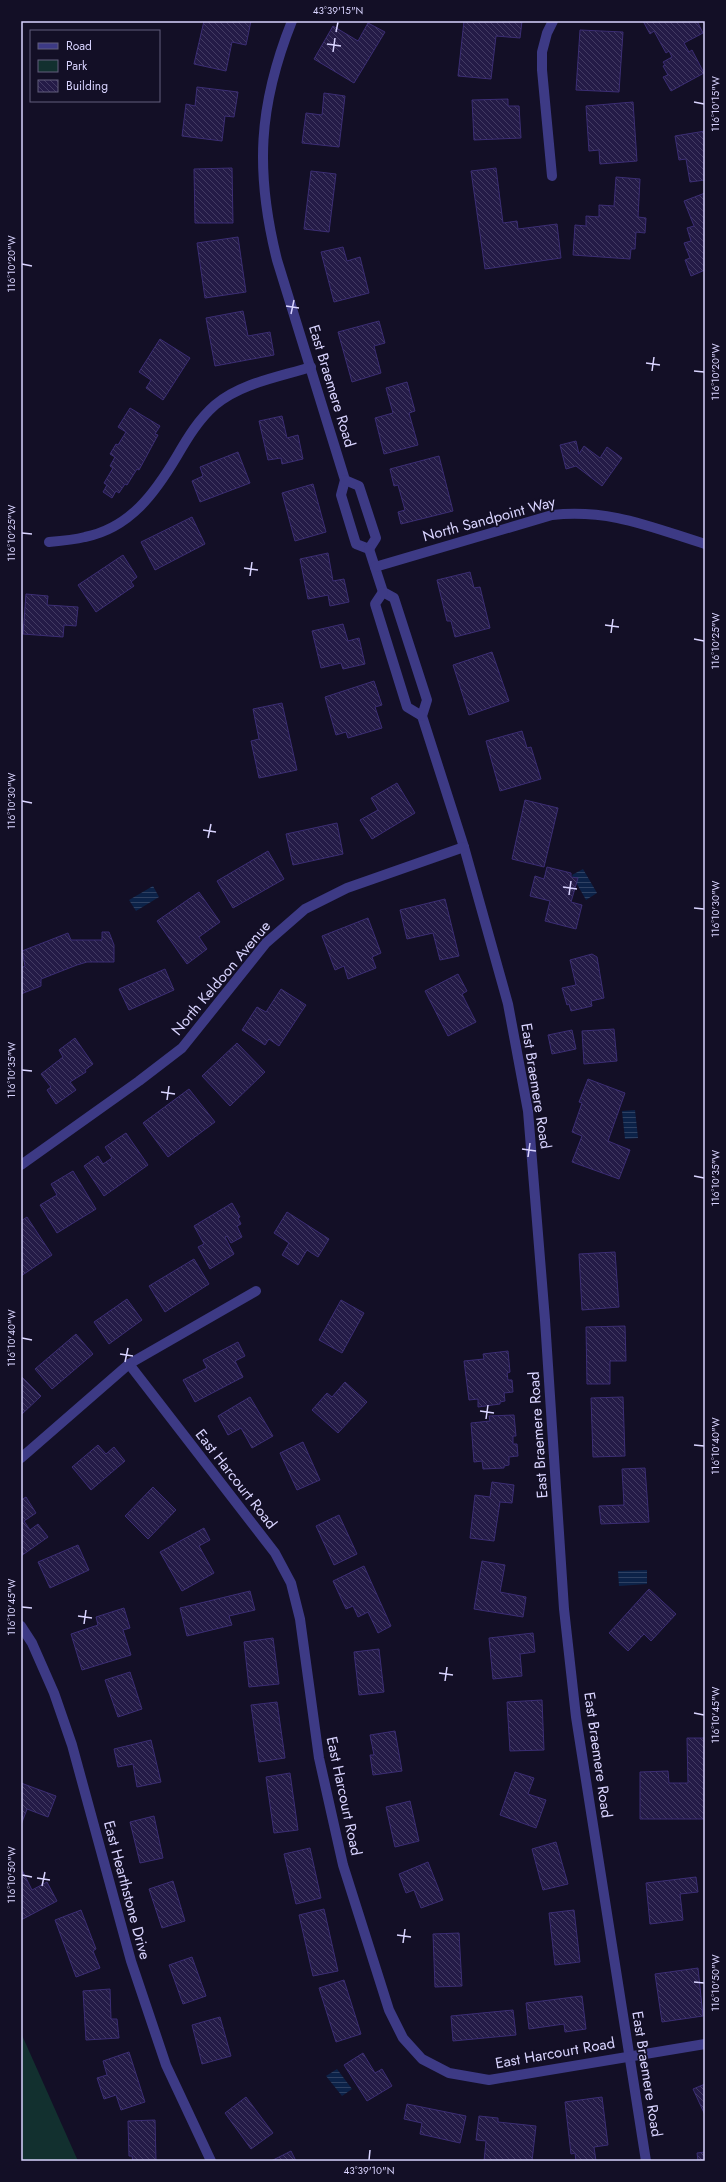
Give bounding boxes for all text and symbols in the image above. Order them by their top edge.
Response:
text: 43°39'15"N [313,3,363,18]
legend [30,30,160,102]
text: Road [66,37,92,55]
text: Park [66,57,88,75]
text: 116°10'15"W [708,76,723,132]
text: Building [66,77,108,95]
text: 116°10'20"W [4,235,19,293]
street label: East Braemere Road [303,322,361,450]
text: 116°10'20"W [708,343,723,401]
street label: North Sandpoint Way [420,491,558,547]
text: 116°10'25"W [4,505,19,561]
text: 116°10'25"W [708,613,723,669]
text: 116°10'30"W [4,772,19,829]
text: 116°10'30"W [708,880,723,937]
street label: North Keldoon Avenue [166,916,276,1040]
street label: East Braemere Road [515,1022,557,1150]
text: 116°10'35"W [4,1042,19,1098]
text: 116°10'35"W [708,1150,723,1206]
text: 116°10'40"W [4,1309,19,1367]
street label: East Braemere Road [523,1371,553,1499]
text: 116°10'40"W [708,1417,723,1475]
street label: East Harcourt Road [190,1424,282,1534]
text: 116°10'45"W [4,1578,19,1635]
text: 116°10'45"W [708,1686,723,1743]
street label: East Braemere Road [578,1691,618,1819]
street label: East Harcourt Road [321,1734,367,1858]
street label: East Hearthstone Drive [98,1818,156,1962]
text: 116°10'50"W [4,1846,19,1904]
text: 116°10'50"W [708,1954,723,2012]
street label: East Braemere Road [626,2010,668,2138]
street label: East Harcourt Road [493,2032,617,2074]
text: 43°39'10"N [343,2163,395,2178]

